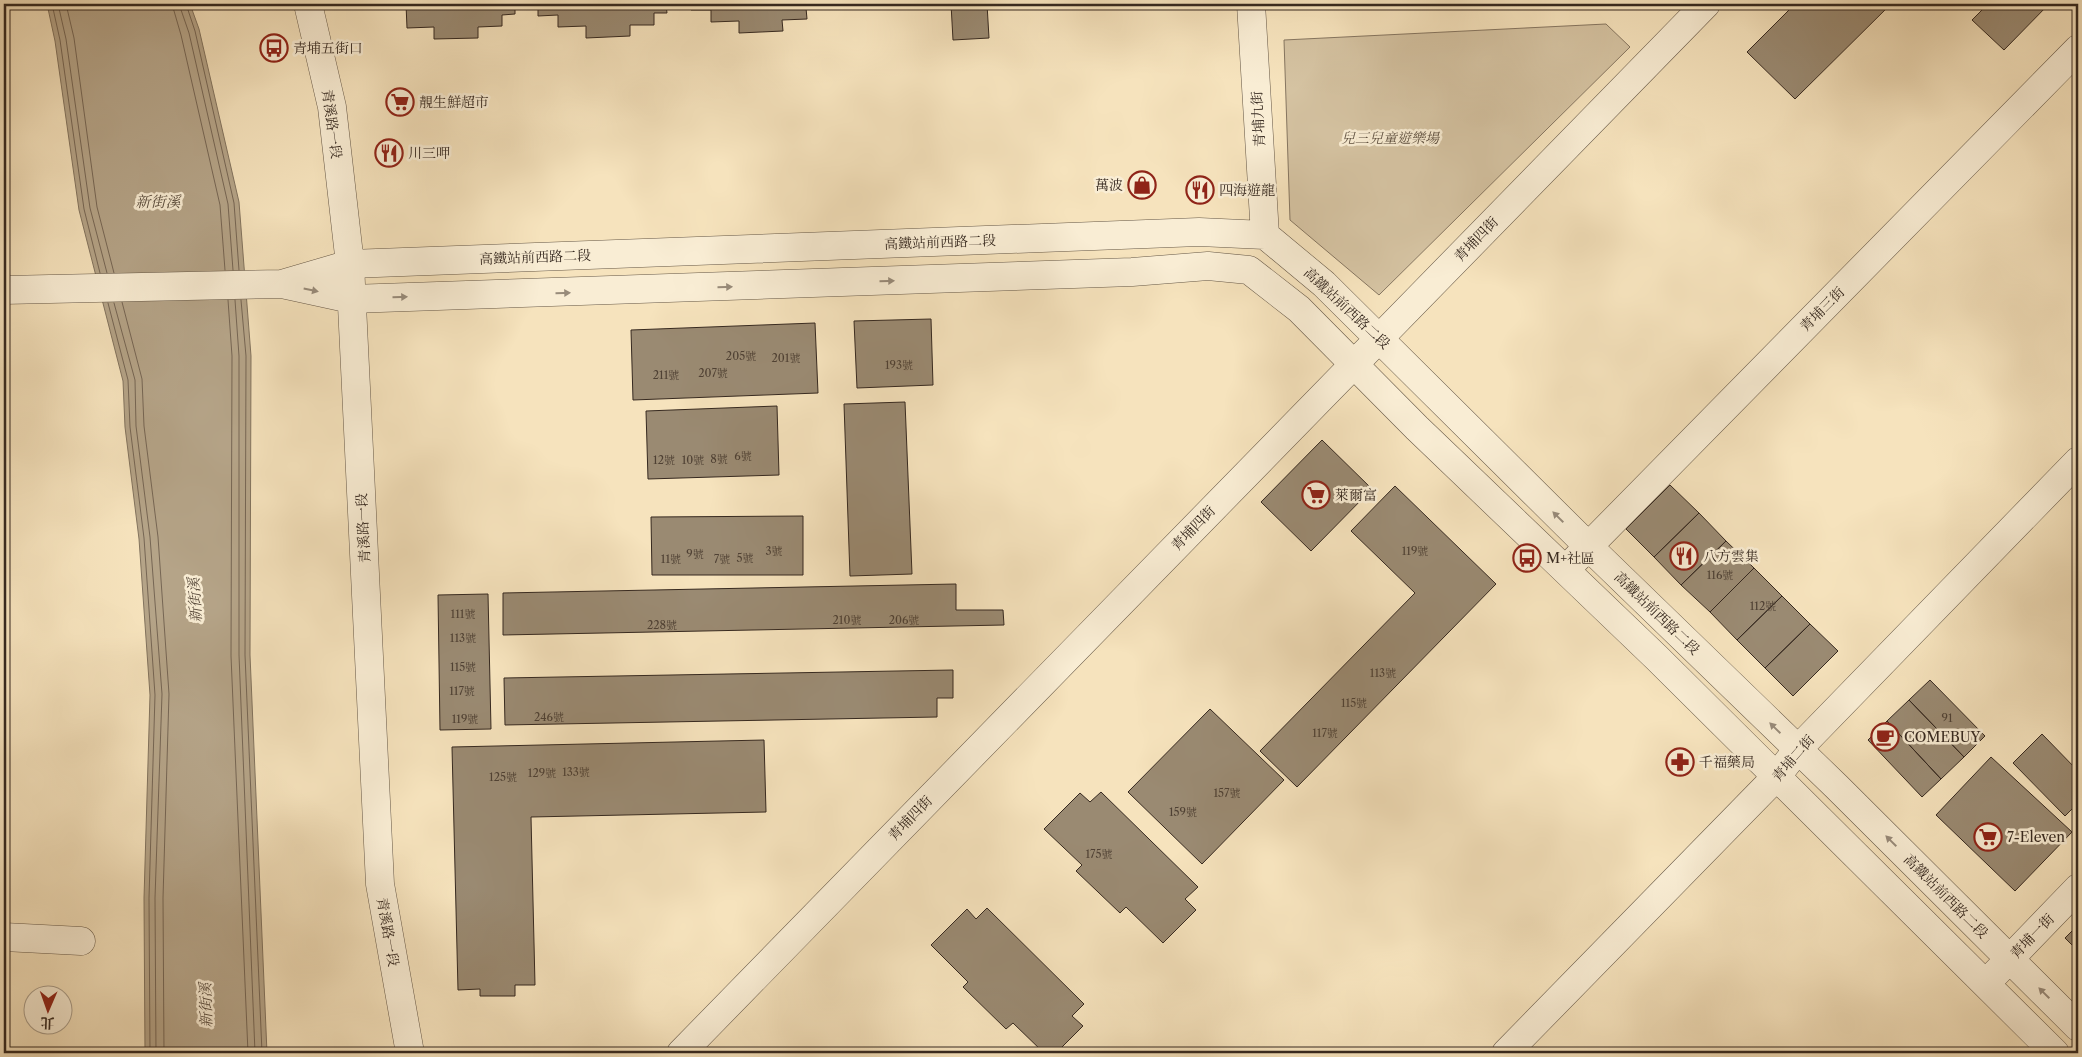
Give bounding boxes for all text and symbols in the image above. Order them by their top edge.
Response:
bus stop icon: 青埔五街口 [259,33,289,63]
place label: 青埔五街口 [293,39,363,57]
supermarket icon: 靚生鮮超市 [385,87,415,117]
street label: 青溪路一段 [318,88,346,160]
street label: 青埔九街 [1248,91,1268,147]
place label: 靚生鮮超市 [419,93,489,111]
park label: 兒三兒童遊樂場 [1341,129,1441,147]
restaurant icon: 川三呷 [374,138,404,168]
place label: 川三呷 [408,144,450,162]
shop icon: 萬波 [1127,170,1157,200]
restaurant icon: 四海遊龍 [1185,175,1215,205]
place label: 萬波 [1095,176,1123,194]
place label: 四海遊龍 [1219,181,1275,199]
water label: 新街溪 [135,192,182,211]
street label: 青埔四街 [1450,213,1502,265]
street label: 高鐵站前西路二段 [884,231,996,253]
street label: 高鐵站前西路二段 [479,246,591,268]
street label: 高鐵站前西路二段 [1300,263,1394,353]
one-way arrow [880,276,896,284]
one-way arrow [717,282,733,290]
street label: 青埔三街 [1796,283,1848,335]
one-way arrow [304,286,319,294]
one-way arrow [555,288,571,296]
one-way arrow [392,293,408,301]
house number: 205號 [726,349,756,363]
house number: 201號 [772,351,800,365]
house number: 193號 [885,358,913,372]
house number: 207號 [698,366,728,380]
house number: 211號 [653,368,679,382]
house number: 6號 [734,449,752,463]
house number: 8號 [710,452,728,466]
house number: 12號 [653,453,675,467]
house number: 10號 [682,453,704,467]
supermarket icon: 萊爾富 [1301,480,1331,510]
place label: 萊爾富 [1335,486,1377,504]
street label: 青溪路一段 [352,493,374,563]
street label: 青埔四街 [1167,502,1219,554]
one-way arrow [1552,511,1564,523]
restaurant icon: 八方雲集 [1669,541,1699,571]
bus stop icon: M+社區 [1512,543,1542,573]
house number: 3號 [765,544,783,558]
house number: 119號 [1402,544,1428,558]
house number: 9號 [686,547,704,561]
place label: 八方雲集 [1703,547,1759,565]
place label: M+社區 [1546,549,1595,567]
house number: 5號 [737,551,753,565]
house number: 11號 [661,552,681,566]
house number: 7號 [714,552,730,566]
street label: 高鐵站前西路二段 [1610,568,1704,658]
house number: 116號 [1707,568,1733,582]
water label: 新街溪 [184,575,205,623]
house number: 112號 [1750,599,1776,613]
house number: 111號 [451,607,475,621]
house number: 210號 [833,613,861,627]
house number: 206號 [889,613,919,627]
house number: 228號 [647,618,677,632]
house number: 113號 [450,631,476,645]
house number: 115號 [450,660,476,674]
house number: 113號 [1370,666,1396,680]
house number: 117號 [449,684,475,698]
house number: 115號 [1341,696,1367,710]
house number: 246號 [534,710,564,724]
house number: 91 [1941,711,1953,725]
house number: 119號 [452,712,478,726]
one-way arrow [1769,722,1781,734]
cafe icon: COMEBUY [1870,722,1900,752]
house number: 117號 [1312,726,1338,740]
place label: COMEBUY [1904,728,1982,746]
street label: 青埔二街 [1768,731,1818,785]
pharmacy icon: 千福藥局 [1665,747,1695,777]
place label: 千福藥局 [1699,753,1755,771]
house number: 133號 [562,765,590,779]
house number: 129號 [528,766,556,780]
house number: 125號 [489,770,517,784]
house number: 157號 [1213,786,1241,800]
street label: 青埔四街 [884,792,936,844]
house number: 159號 [1169,805,1197,819]
supermarket icon: 7-Eleven [1973,822,2003,852]
place label: 7-Eleven [2007,828,2065,846]
one-way arrow [1886,835,1898,847]
house number: 175號 [1085,847,1113,861]
street label: 高鐵站前西路二段 [1900,850,1992,942]
street label: 青溪路一段 [373,896,403,968]
street label: 青埔一街 [2006,910,2058,962]
water label: 新街溪 [196,980,215,1028]
north arrow [22,984,72,1034]
one-way arrow [2038,987,2050,999]
text: 北 [40,1014,55,1032]

